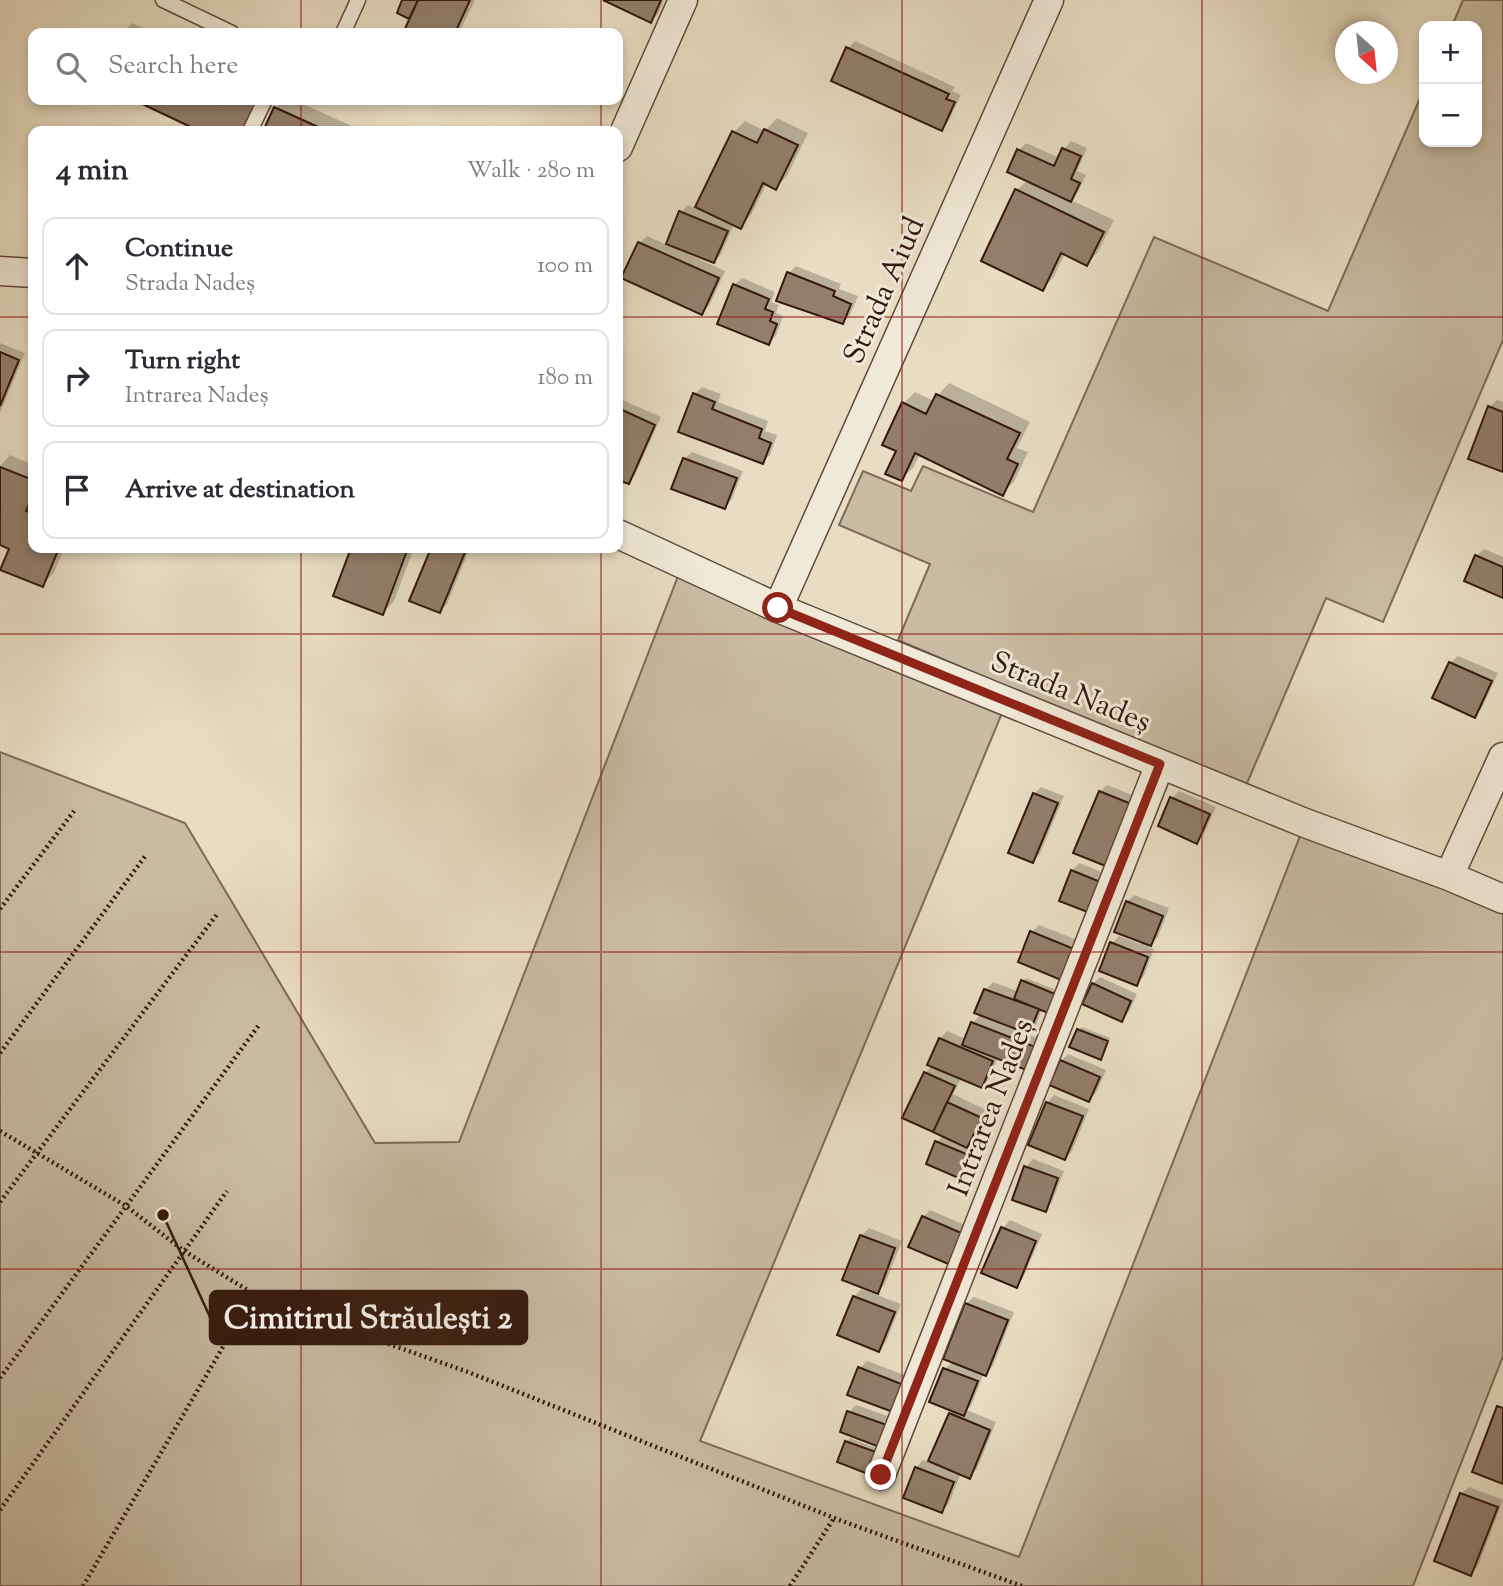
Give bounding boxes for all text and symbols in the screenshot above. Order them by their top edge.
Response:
north arrow [1335,21,1398,84]
map controls [1419,21,1482,147]
button: + [1419,21,1482,84]
search box [28,28,623,105]
icon: search [52,48,90,86]
text: Search here [108,48,238,85]
button: − [1419,84,1482,147]
text: 4 min [56,150,129,193]
text: Walk · 280 m [467,155,595,188]
street label: Strada Aiud [834,211,937,371]
text: Continue [125,231,233,268]
icon: ahead [58,247,96,285]
text: 100 m [537,250,593,283]
text: Strada Nadeș [125,268,255,301]
text: Turn right [125,343,240,380]
icon: right [58,359,96,397]
text: 180 m [538,362,593,395]
text: Intrarea Nadeș [125,380,269,413]
icon: arrive [58,471,96,509]
text: Arrive at destination [125,472,355,509]
route start [762,592,793,623]
street label: Strada Nadeș [983,642,1157,745]
street label: Intrarea Nadeș [939,1013,1046,1203]
callout: Cimitirul Străulești 2 [210,1291,527,1344]
text: Cimitirul Străulești 2 [224,1297,512,1343]
route end [865,1459,896,1490]

